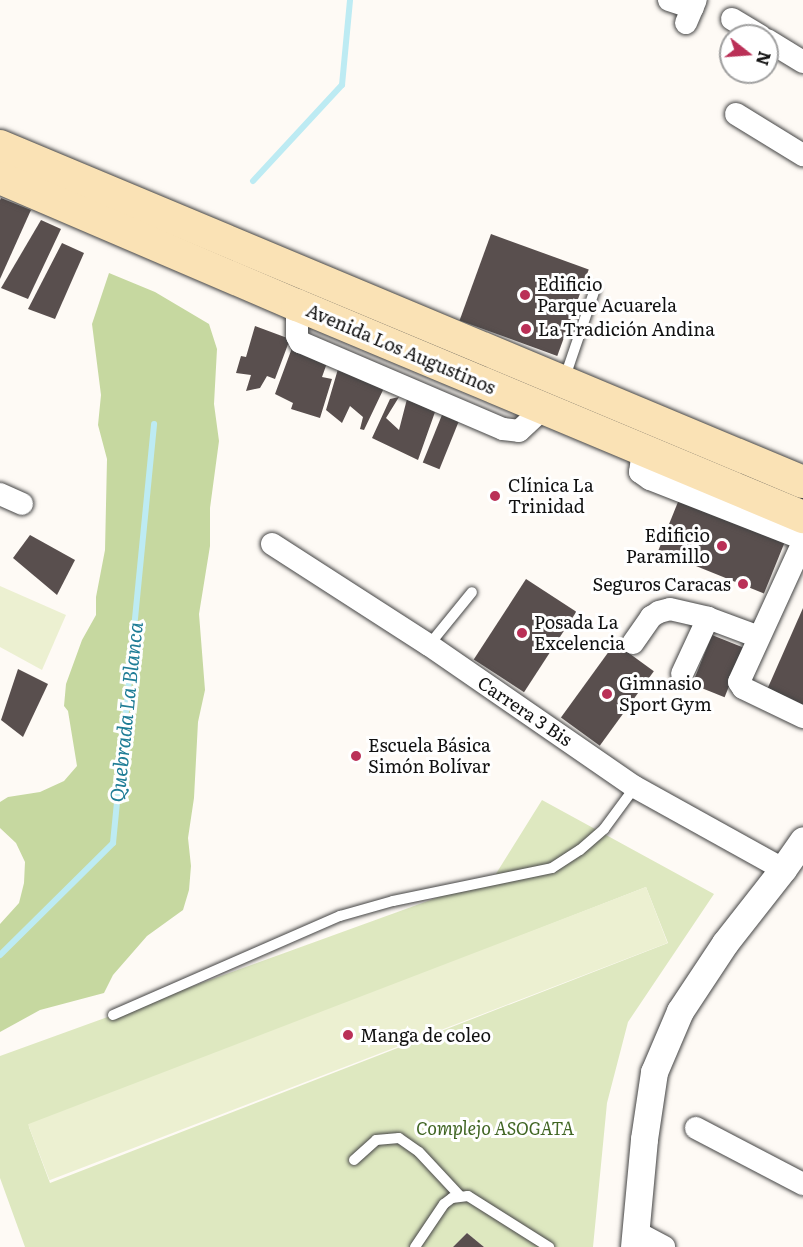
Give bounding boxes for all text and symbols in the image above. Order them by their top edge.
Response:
north arrow [719,24,779,84]
text: N [751,49,778,69]
place label: Edificio Parque Acuarela [537,274,677,316]
marker: Edificio Parque Acuarela [518,288,532,302]
street label: Avenida Los Augustinos [303,299,499,399]
place label: La Tradición Andina [538,318,715,340]
marker: La Tradición Andina [519,322,533,336]
place label: Clínica La Trinidad [508,475,594,518]
marker: Clínica La Trinidad [486,487,504,505]
place label: Edificio Paramillo [626,525,710,568]
marker: Edificio Paramillo [715,539,729,553]
place label: Seguros Caracas [592,573,731,595]
marker: Seguros Caracas [736,577,750,591]
place label: Posada La Excelencia [534,612,625,654]
water label: Quebrada La Blanca [104,621,146,803]
marker: Posada La Excelencia [515,626,529,640]
street label: Carrera 3 Bis [474,672,576,750]
place label: Gimnasio Sport Gym [619,673,712,716]
marker: Gimnasio Sport Gym [600,687,614,701]
place label: Escuela Básica Simón Bolívar [368,735,491,777]
marker: Escuela Básica Simón Bolívar [349,749,363,763]
place label: Manga de coleo [360,1024,491,1046]
marker: Manga de coleo [341,1028,355,1042]
park label: Complejo ASOGATA [416,1117,574,1139]

